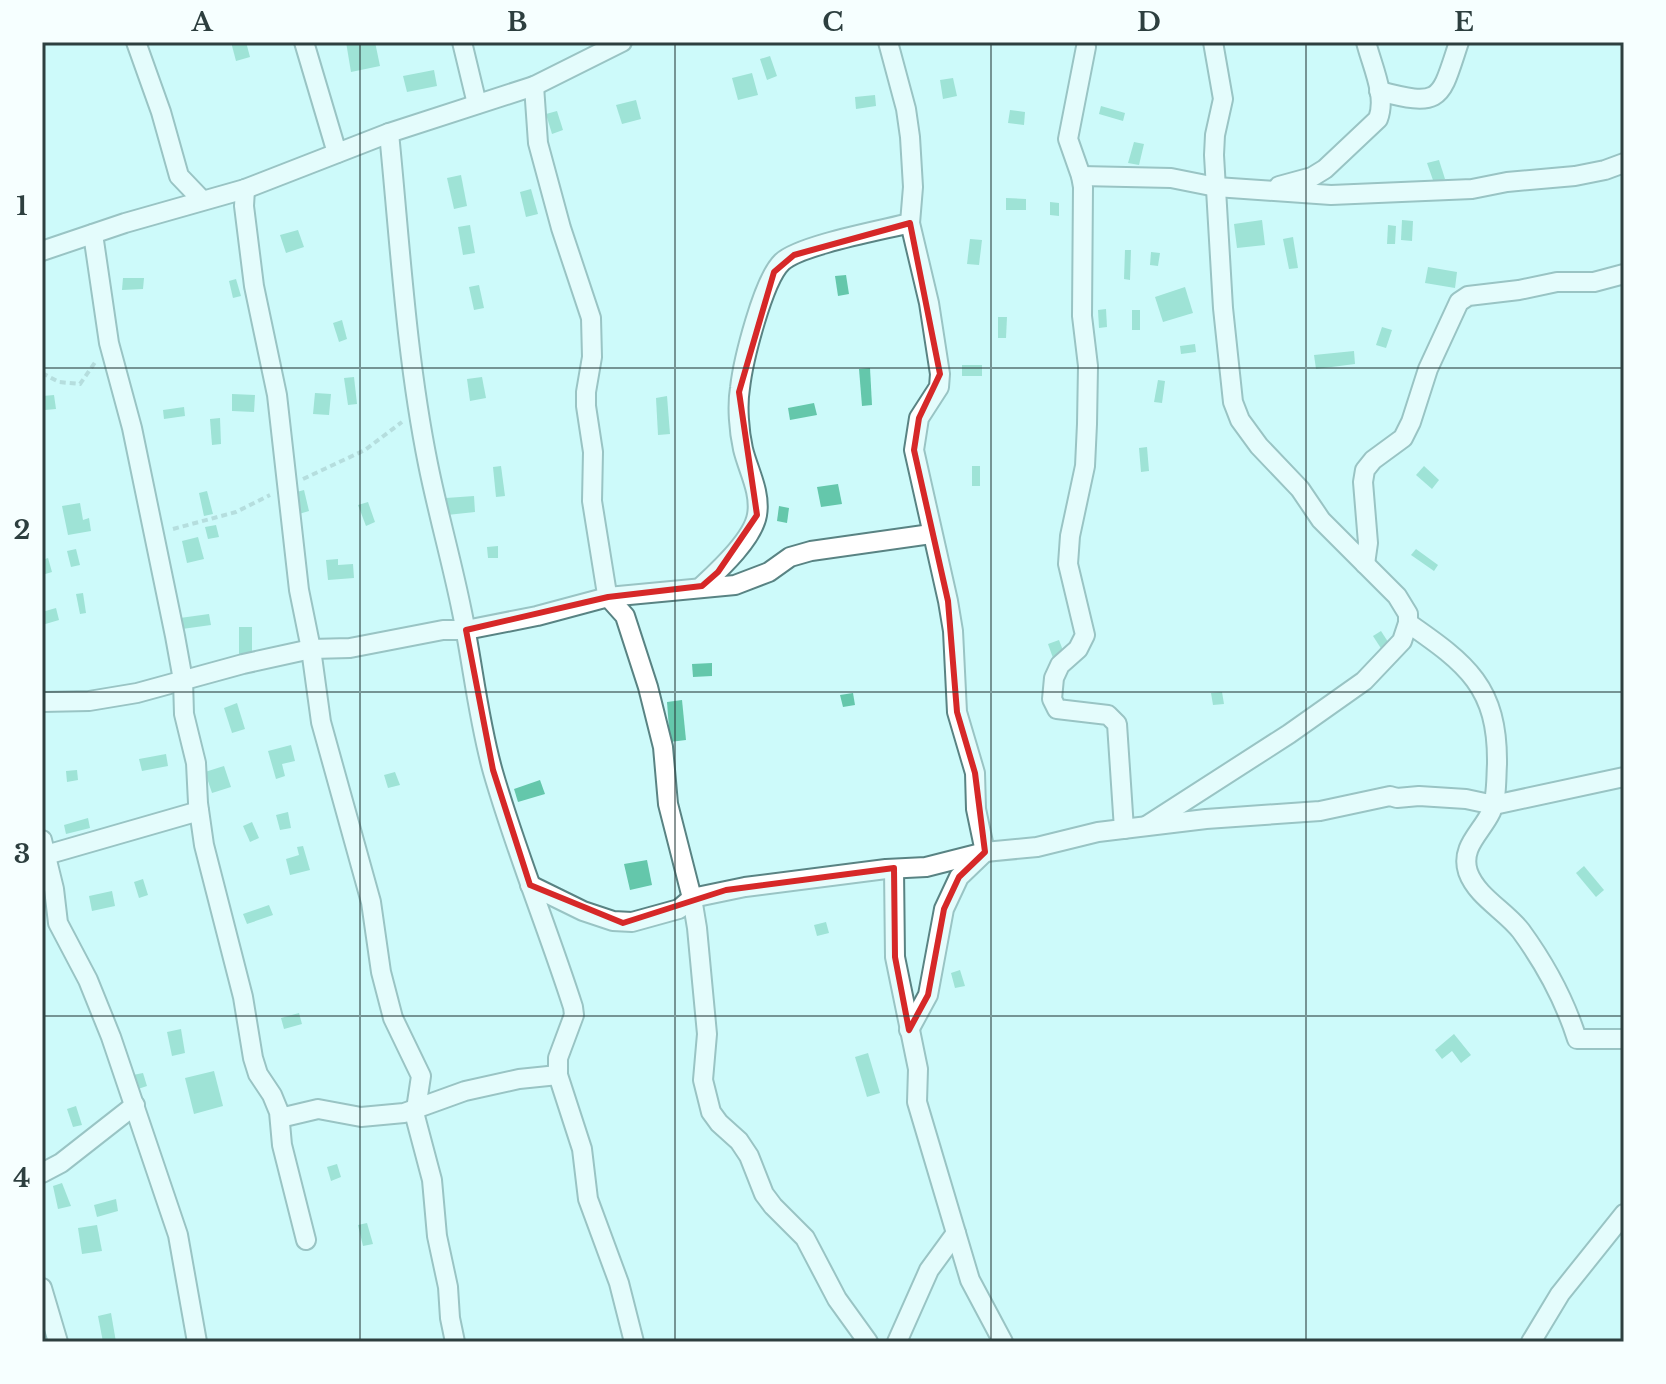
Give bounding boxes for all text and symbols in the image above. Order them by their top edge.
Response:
text: A [190,6,213,38]
text: B [507,6,527,38]
text: C [822,6,844,38]
text: D [1137,6,1161,38]
text: E [1454,6,1474,38]
text: 1 [16,190,28,222]
text: 2 [14,514,30,546]
text: 3 [14,838,30,870]
text: 4 [13,1162,31,1194]

